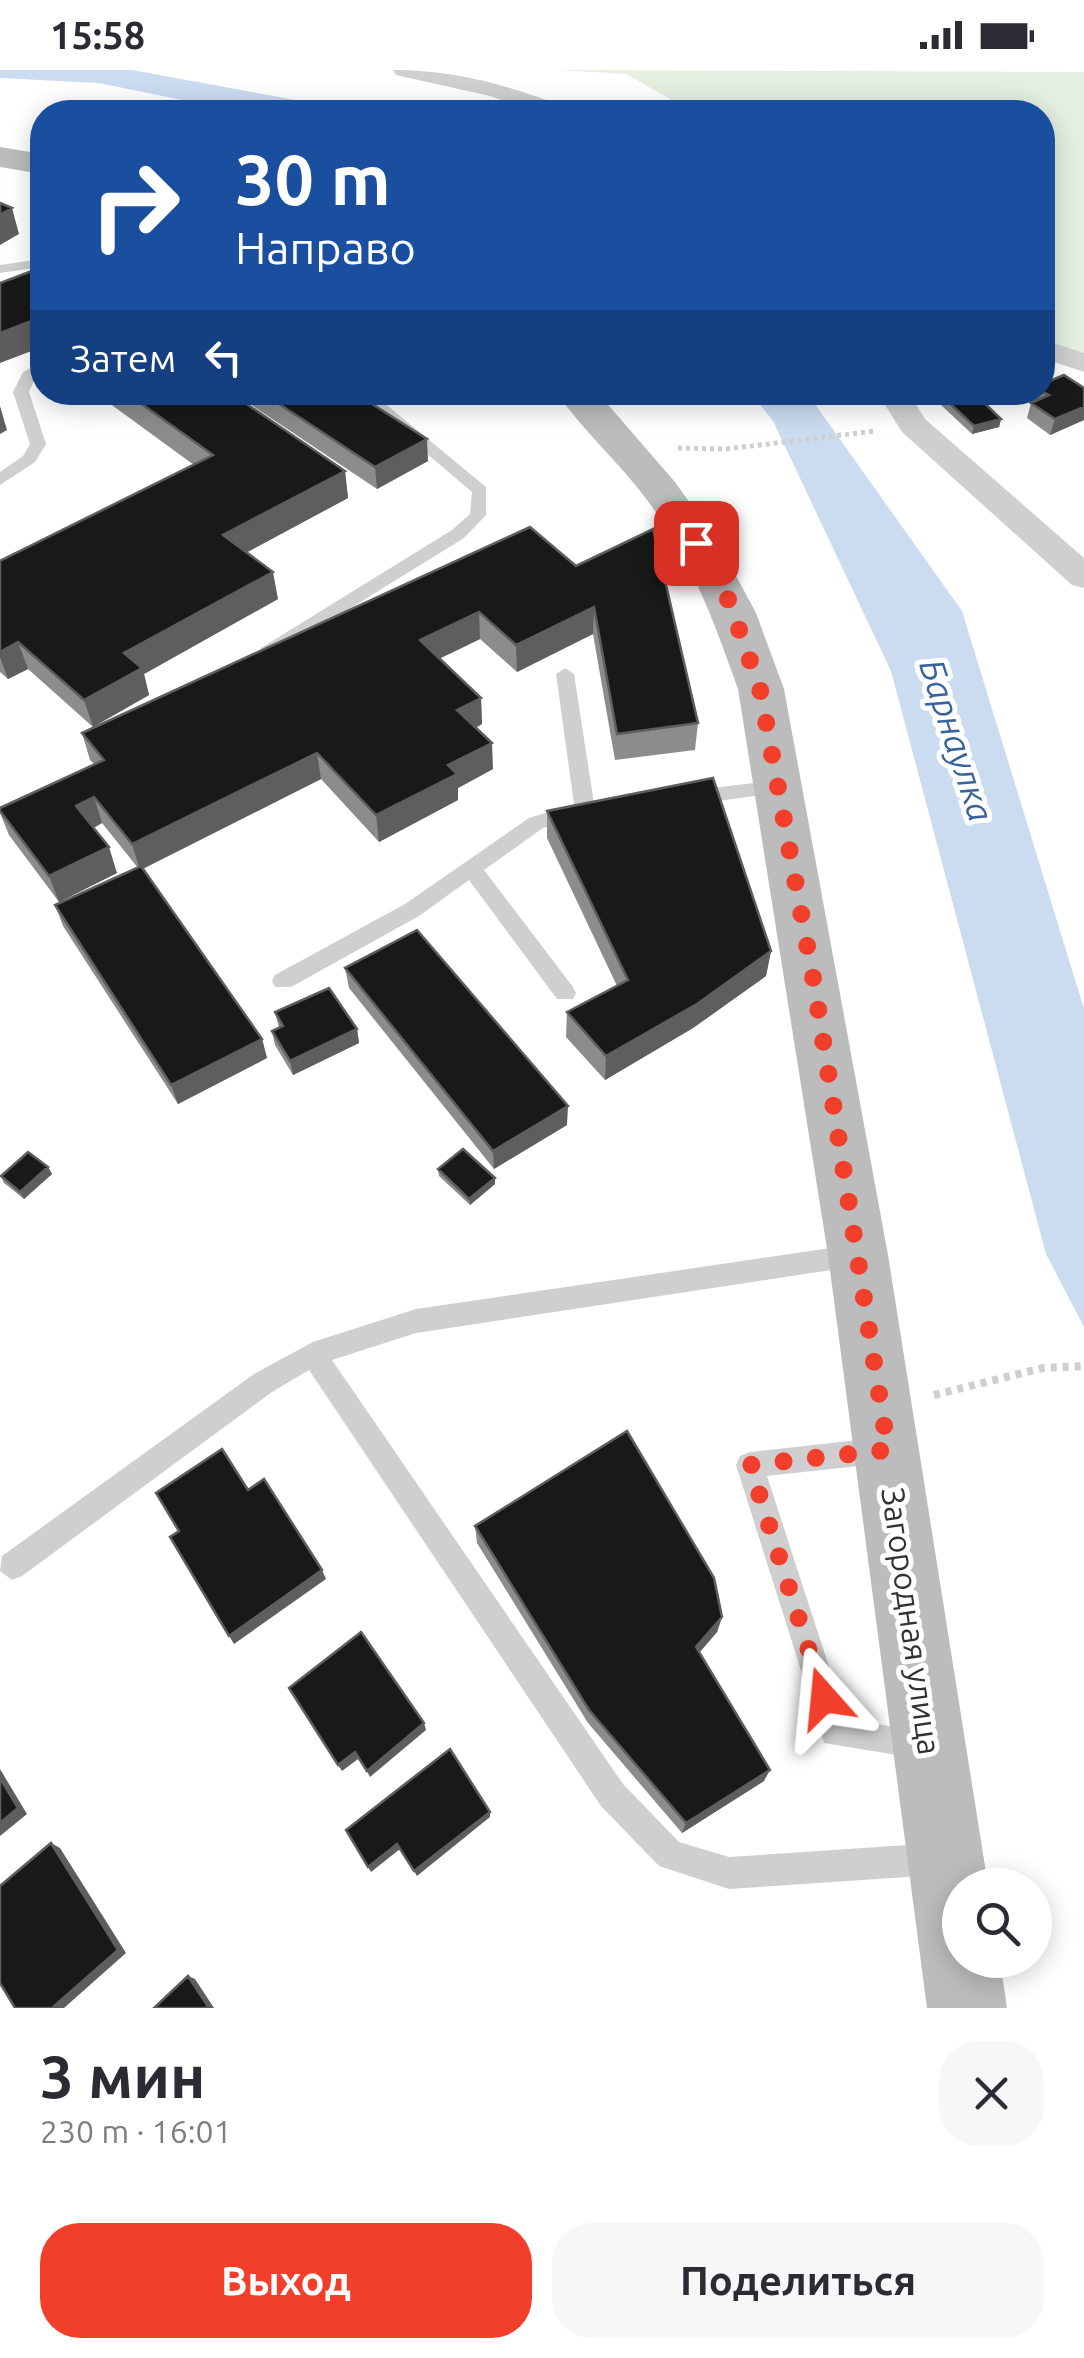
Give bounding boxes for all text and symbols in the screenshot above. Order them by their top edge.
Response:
text: 15:58 [50,14,145,56]
icon: right [70,140,200,270]
text: 30 m [235,140,391,218]
text: Направо [235,222,416,273]
icon: left [196,330,251,385]
text: Затем [70,337,176,379]
pin [654,501,739,586]
icon: arrive [669,516,724,571]
water label: Барнаулка [912,654,1002,826]
street label: Загородная улица [875,1485,949,1757]
position arrow [772,1646,876,1750]
map controls [942,1868,1052,1978]
button: search [942,1868,1052,1978]
button: close [939,2041,1044,2146]
text: 3 мин [40,2042,205,2109]
text: 230 m · 16:01 [40,2113,232,2149]
button: Выход [40,2223,532,2338]
button: Поделиться [552,2223,1044,2338]

